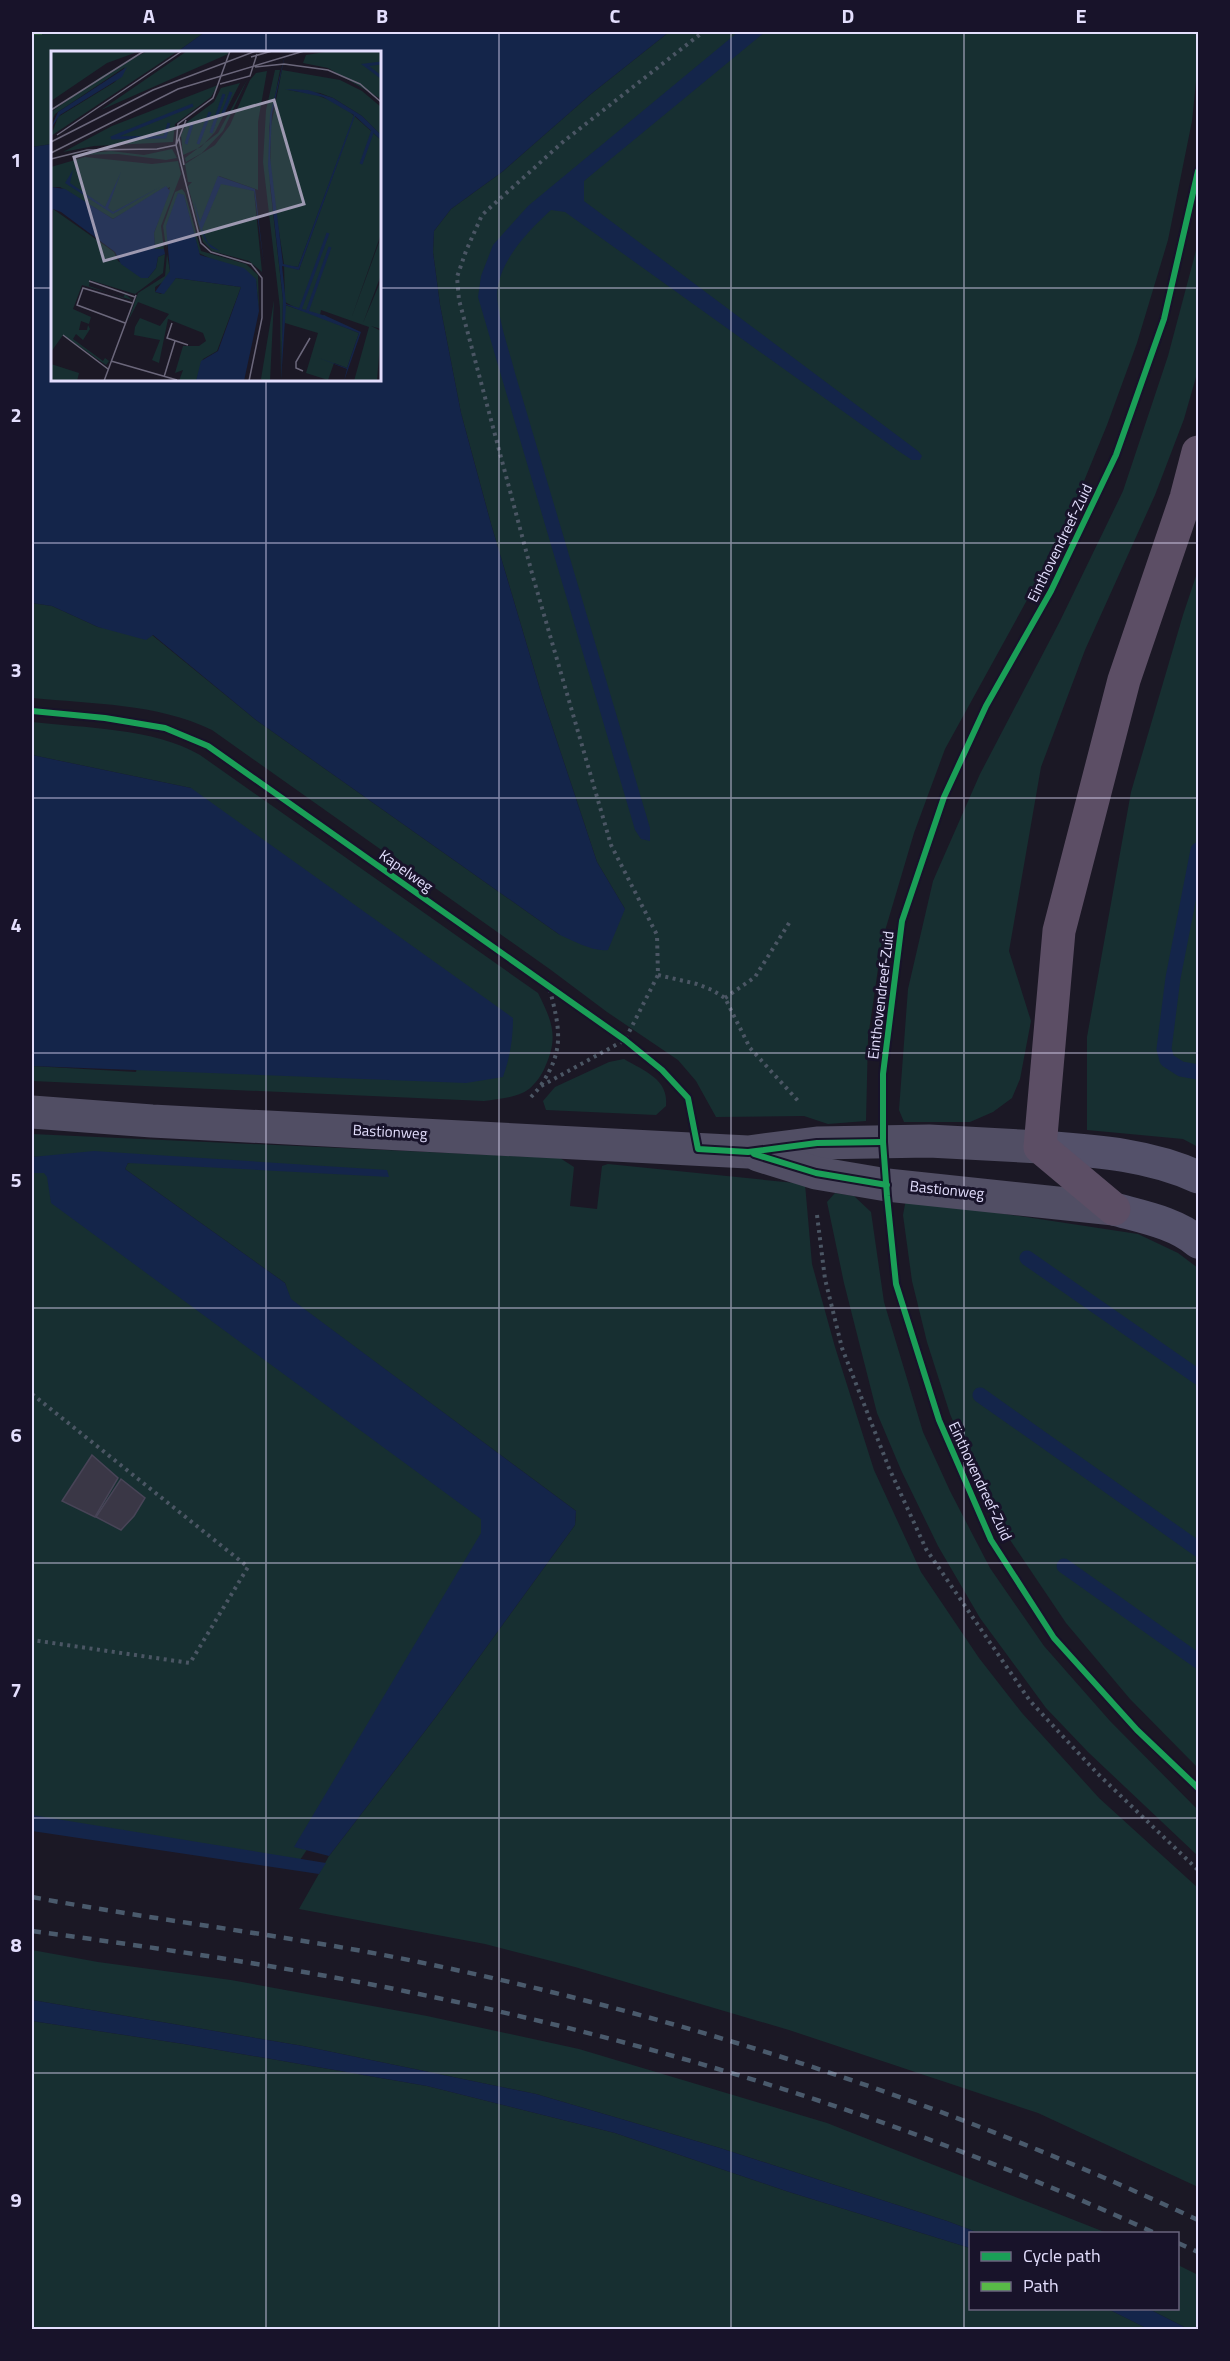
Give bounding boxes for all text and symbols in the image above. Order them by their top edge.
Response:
text: A [143,0,155,31]
text: B [376,0,388,31]
text: C [610,0,621,31]
text: D [842,0,854,31]
text: E [1075,0,1087,31]
inset map [51,51,381,381]
text: 1 [10,144,22,175]
text: 2 [10,399,22,430]
street label: Einthovendreef-Zuid [1021,480,1098,606]
text: 3 [10,654,22,685]
street label: Kapelweg [374,843,438,898]
text: 4 [10,909,22,940]
street label: Einthovendreef-Zuid [861,929,900,1060]
street label: Bastionweg [352,1118,428,1145]
text: 5 [10,1164,22,1195]
street label: Bastionweg [909,1174,986,1205]
street label: Einthovendreef-Zuid [943,1417,1018,1544]
text: 6 [10,1419,22,1450]
text: 7 [10,1674,22,1705]
text: 8 [10,1929,22,1960]
text: 9 [10,2184,22,2215]
legend [969,2232,1179,2310]
text: Cycle path [1023,2242,1101,2269]
text: Path [1023,2272,1059,2299]

